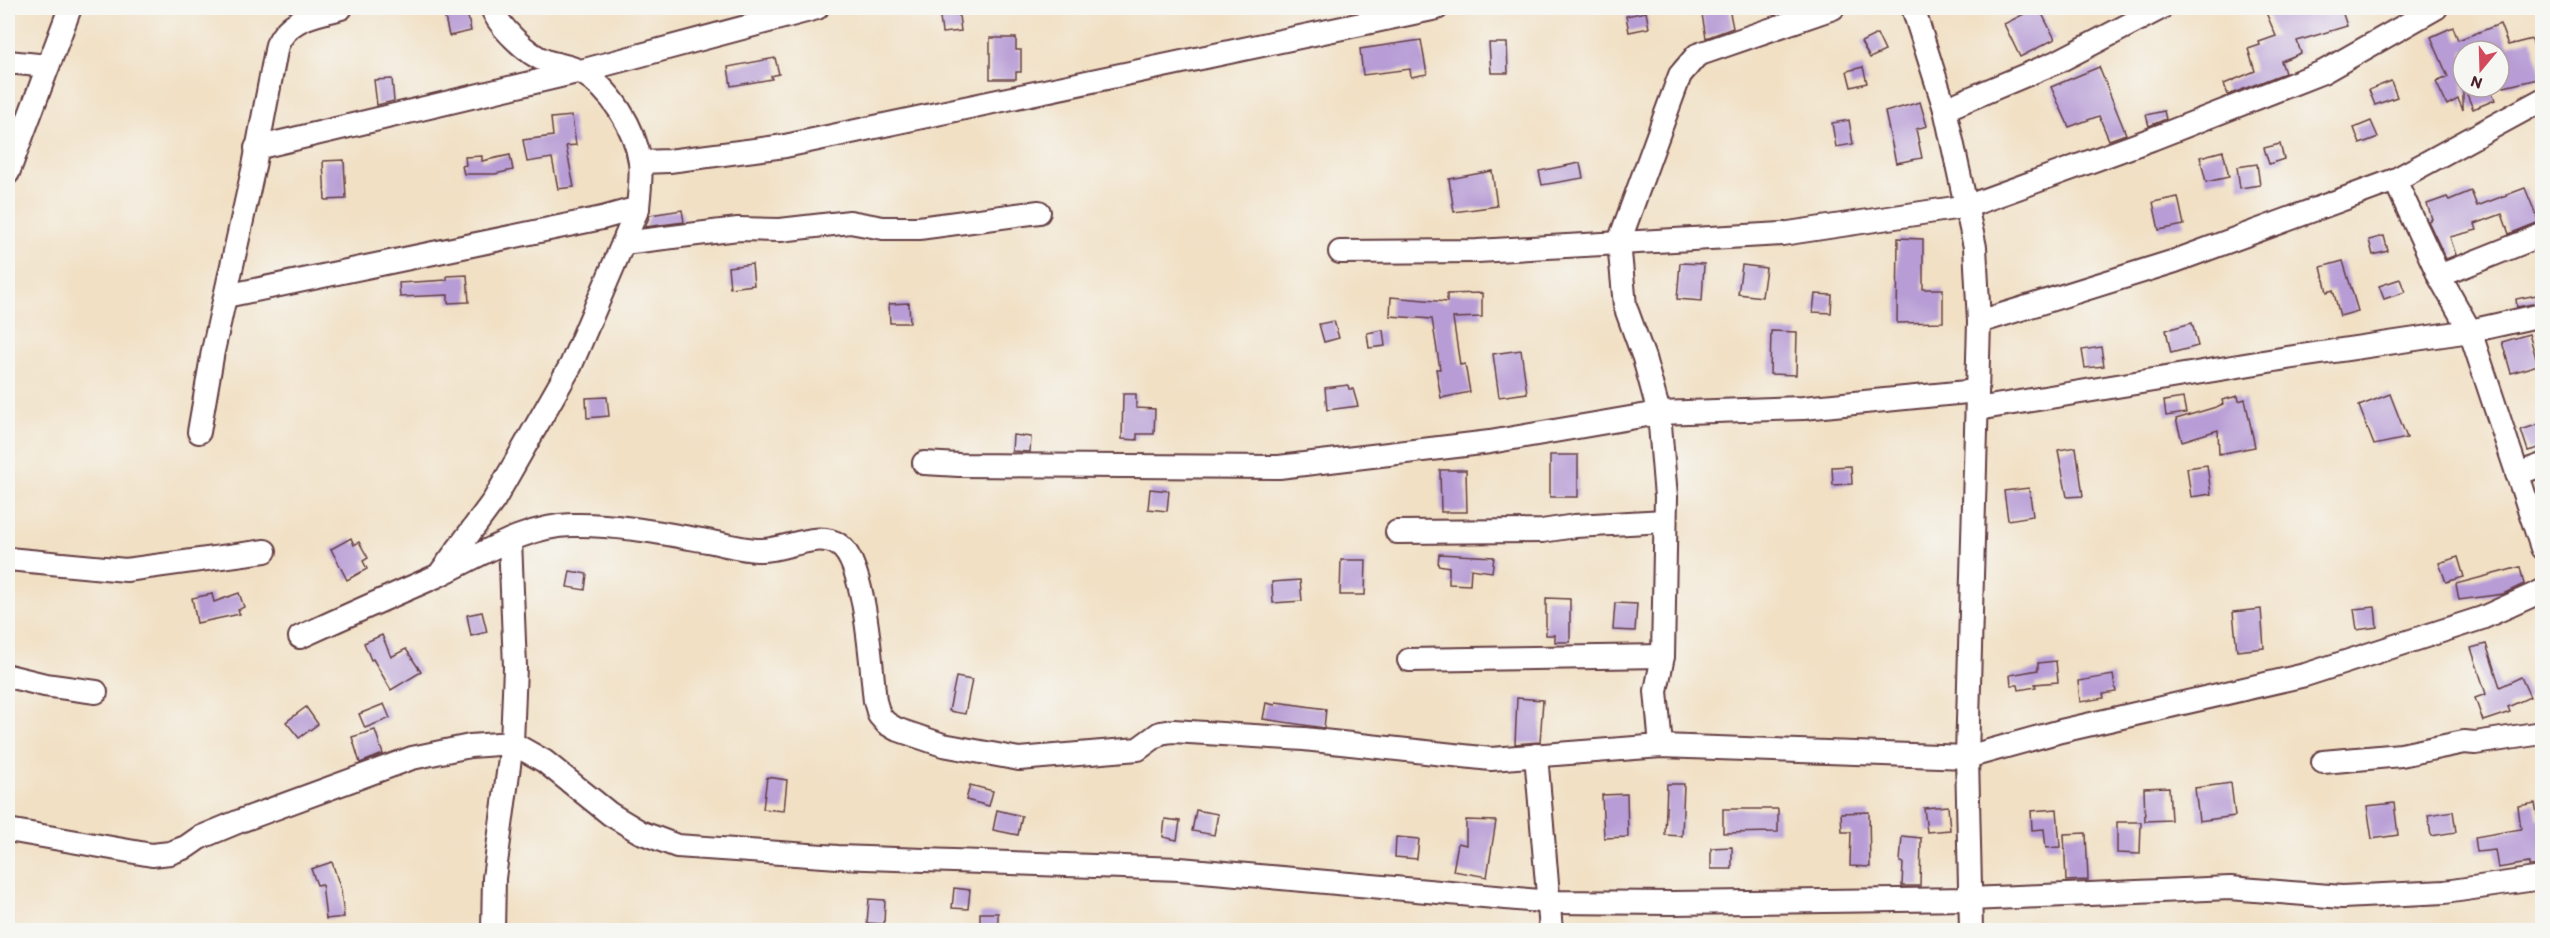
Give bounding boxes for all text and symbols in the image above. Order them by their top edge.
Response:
north arrow [2451,39,2511,99]
text: N [2468,72,2484,93]

